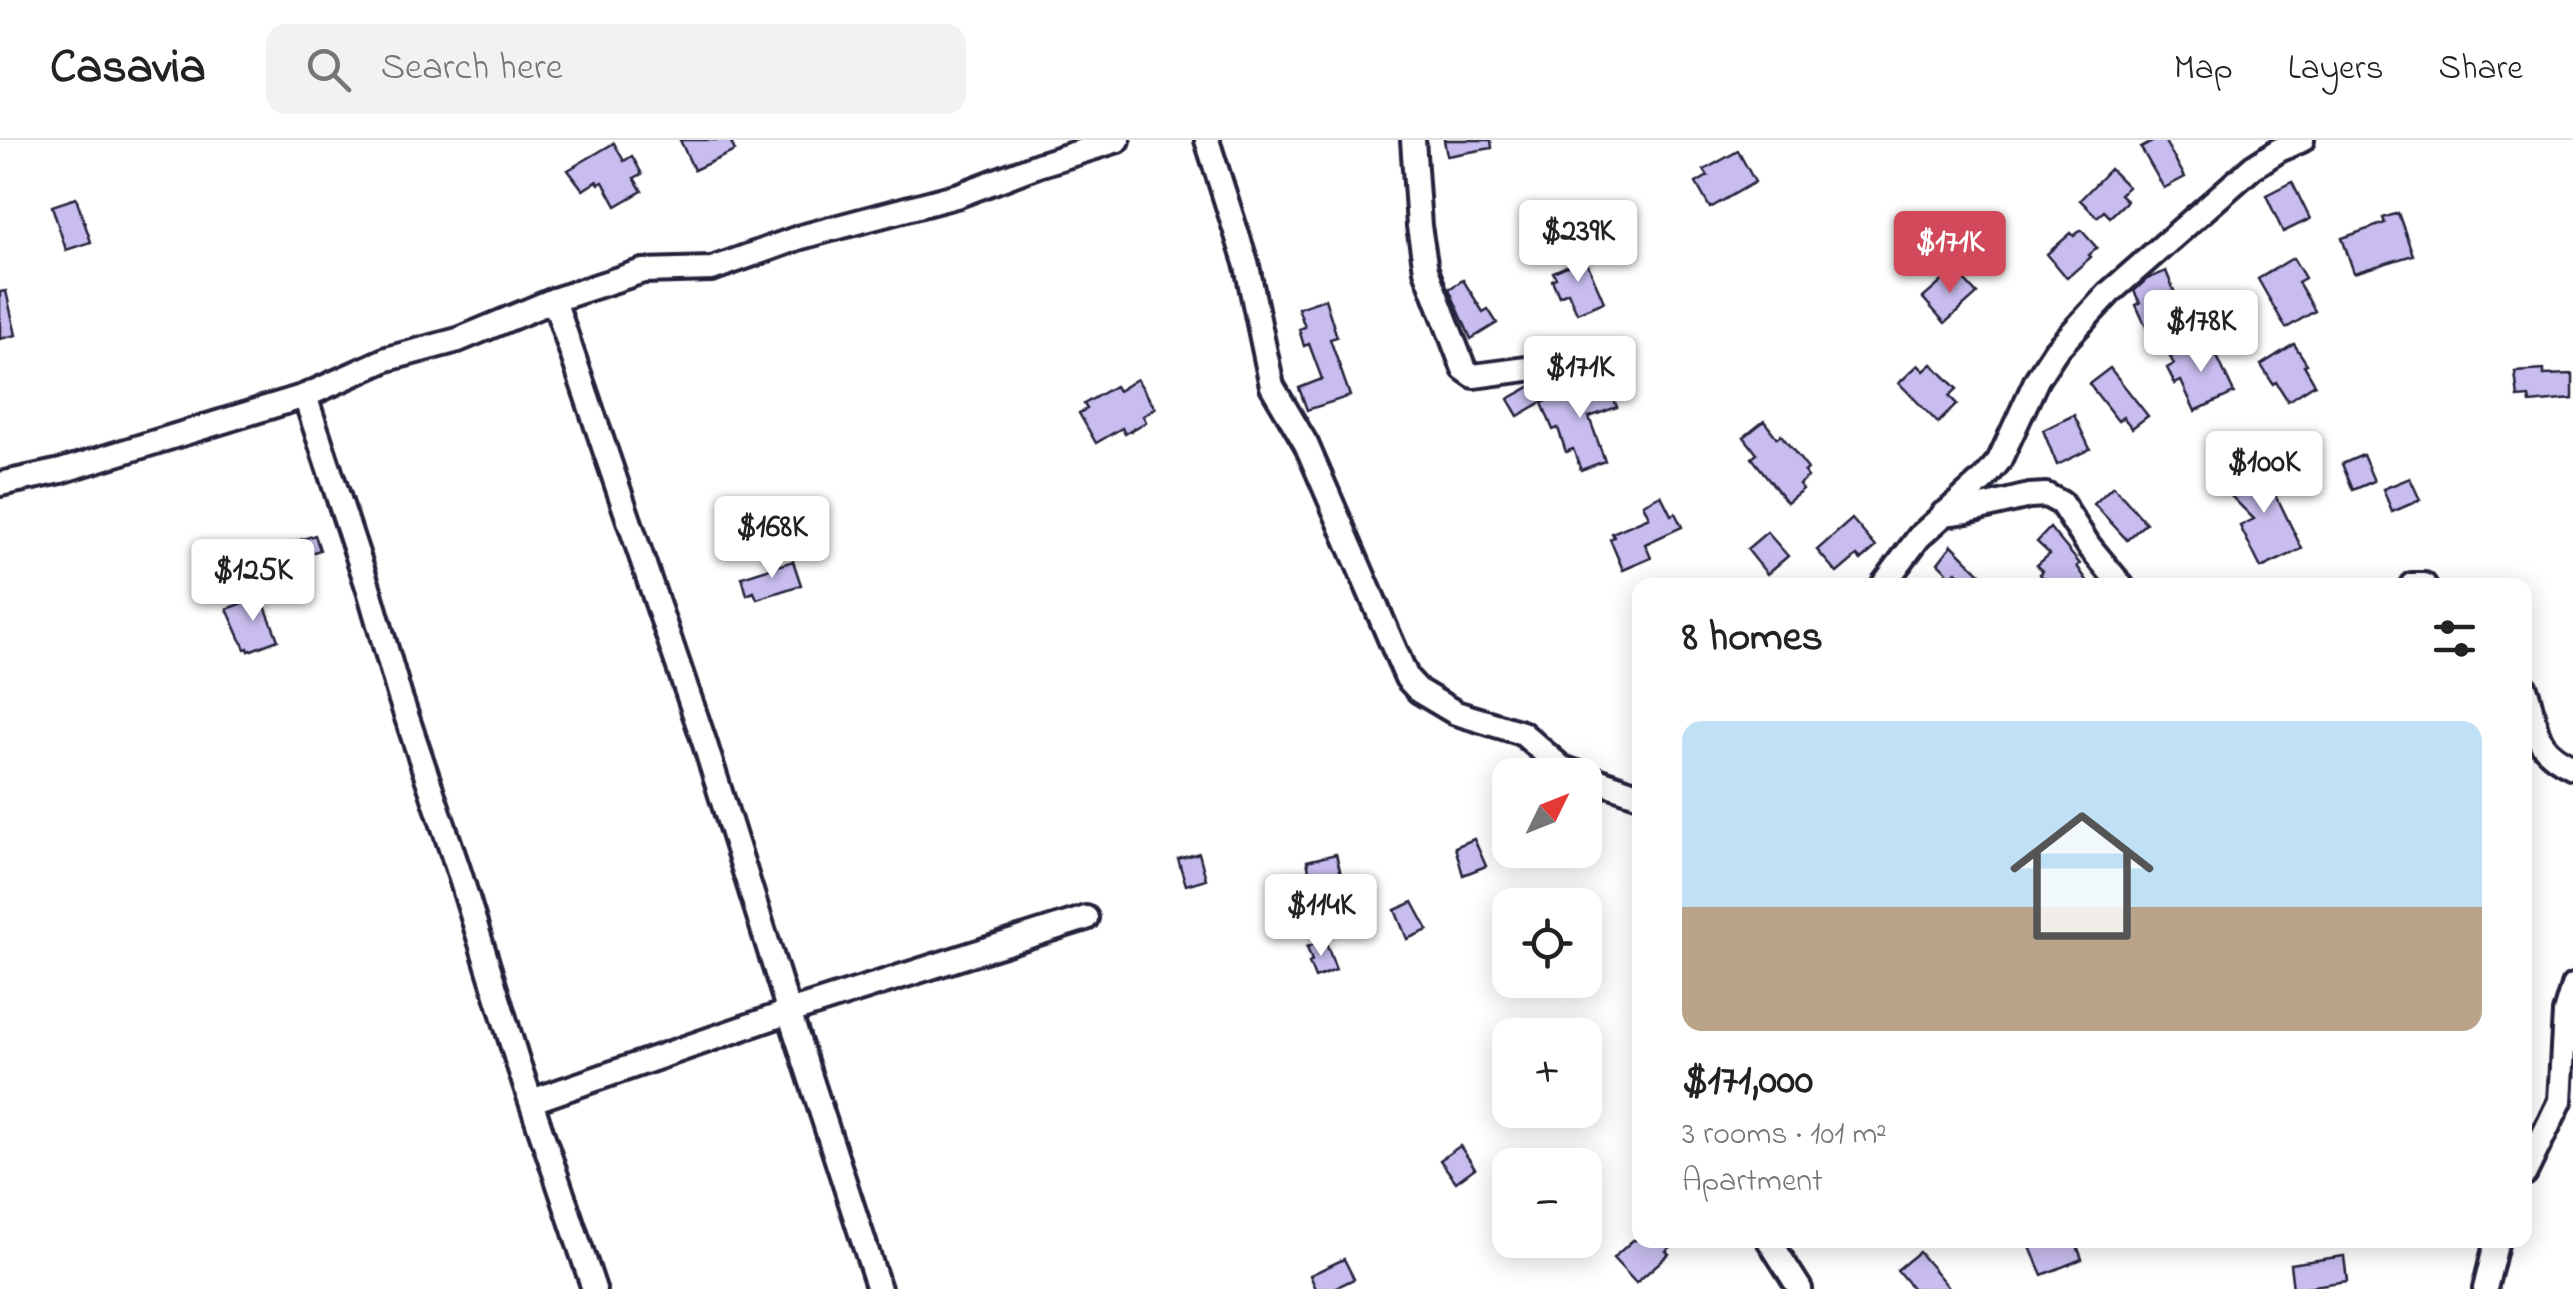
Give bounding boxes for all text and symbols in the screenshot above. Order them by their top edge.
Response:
search box [266,24,966,114]
text: Casavia [50,34,206,104]
text: Search here [381,41,563,97]
icon: search [301,42,356,97]
text: Map [2174,44,2233,95]
text: Layers [2288,44,2383,95]
text: Share [2438,44,2523,95]
pin: $239K [1508,200,1648,285]
text: $239K [1541,209,1615,256]
pin: $171K [1880,211,2020,296]
text: $171K [1916,220,1984,267]
pin: $178K [2131,290,2271,375]
text: $178K [2166,299,2236,346]
pin: $171K [1510,336,1650,421]
text: $171K [1546,345,1614,392]
pin: $100K [2194,431,2334,516]
text: $100K [2228,440,2300,487]
pin: $168K [702,496,842,581]
text: $168K [736,505,808,552]
pin: $125K [183,539,323,624]
text: $125K [213,548,293,595]
text: 8 homes [1682,608,1823,669]
icon: filters [2427,611,2482,666]
north arrow [1492,758,1602,868]
map controls [1492,758,1602,1258]
icon: home [1992,786,2172,966]
pin: $114K [1251,874,1391,959]
text: $114K [1287,883,1355,930]
button: locate [1492,888,1602,998]
button: + [1492,1018,1602,1128]
text: $171,000 [1682,1051,1813,1112]
text: 3 rooms · 101 m² [1682,1112,1887,1159]
button: − [1492,1148,1602,1258]
text: Apartment [1682,1159,1823,1206]

